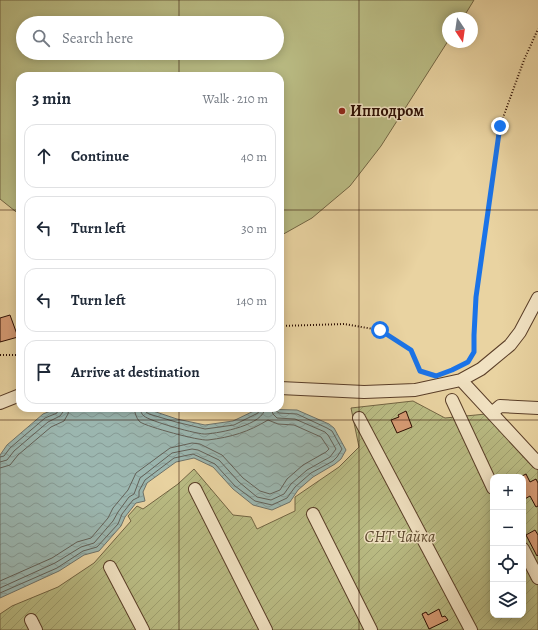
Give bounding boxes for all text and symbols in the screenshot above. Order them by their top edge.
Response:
north arrow [442,12,478,48]
search box [16,16,284,60]
icon: search [30,27,52,49]
text: Search here [62,28,133,48]
text: 3 min [32,87,71,110]
text: Walk · 210 m [203,90,268,107]
place label: Ипподром [350,100,424,122]
marker: Ипподром [337,106,347,116]
route end [491,117,509,135]
icon: ahead [33,145,55,167]
text: Continue [71,146,129,166]
text: 40 m [241,148,267,165]
icon: left [33,217,55,239]
text: Turn left [71,218,126,238]
text: 30 m [241,220,267,237]
icon: left [33,289,55,311]
text: Turn left [71,290,126,310]
text: 140 m [236,292,267,309]
route start [371,321,389,339]
icon: arrive [33,361,55,383]
text: Arrive at destination [71,362,200,382]
map controls [490,474,526,618]
button: + [490,474,526,510]
button: − [490,510,526,546]
park label: СНТ Чайка [365,526,435,548]
button: locate [490,546,526,582]
button: layers [490,582,526,618]

